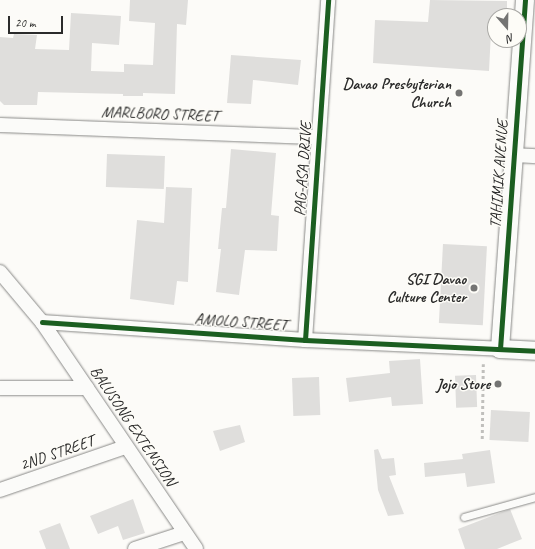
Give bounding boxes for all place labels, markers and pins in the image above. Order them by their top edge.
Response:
place label: Davao Presbyterian Church [343,74,451,112]
marker: Davao Presbyterian Church [454,88,464,98]
place label: SGI Davao Culture Center [387,269,466,307]
marker: SGI Davao Culture Center [469,283,479,293]
place label: Jojo Store [436,374,490,394]
marker: Jojo Store [493,379,503,389]

